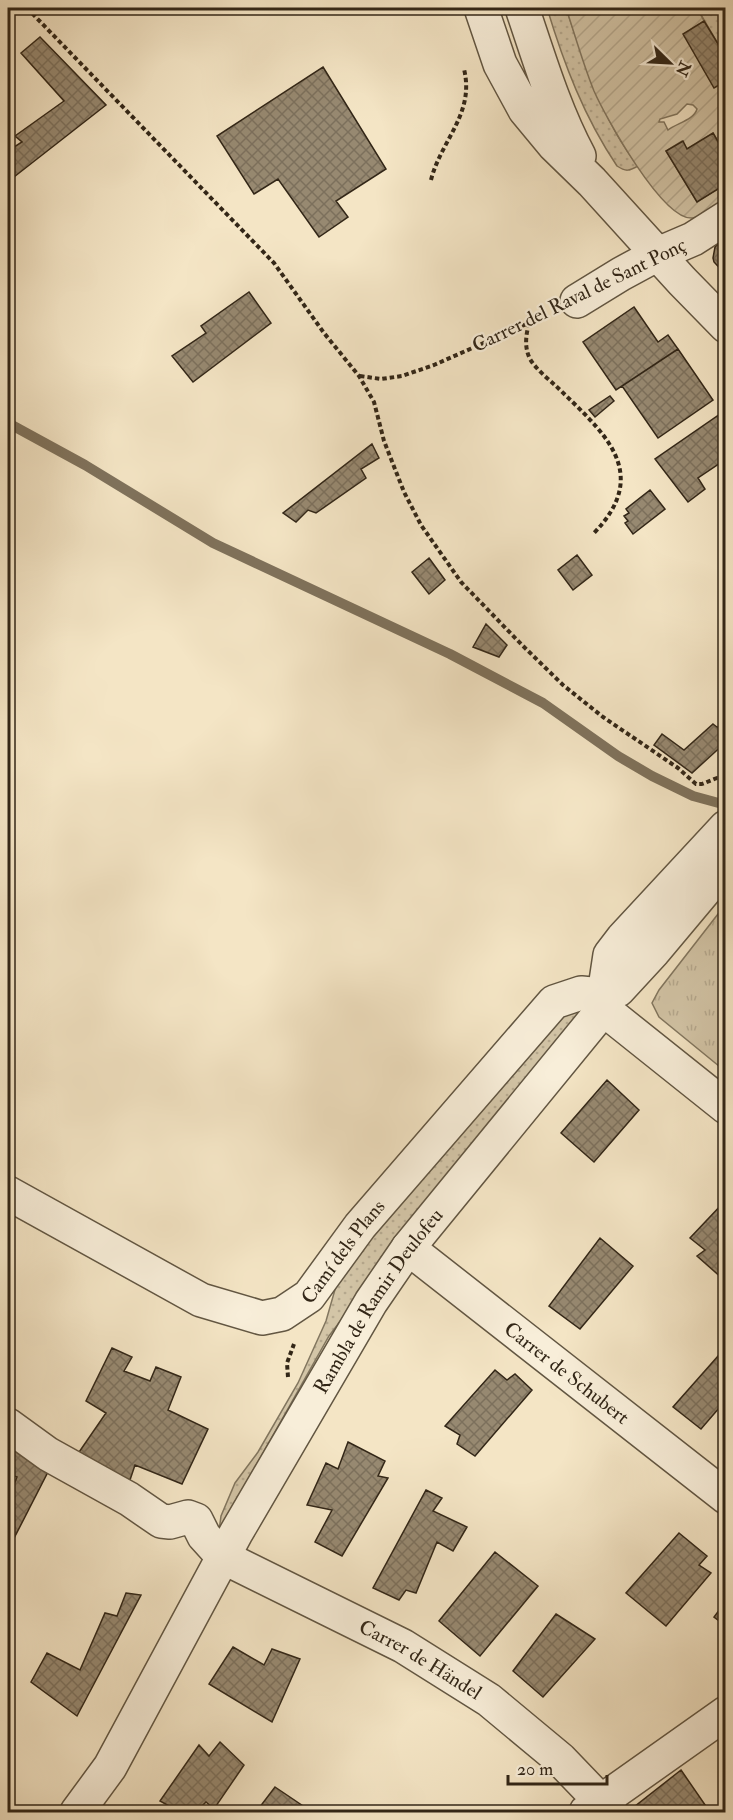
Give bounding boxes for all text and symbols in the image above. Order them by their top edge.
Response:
north arrow [640,33,700,93]
text: N [670,57,695,80]
street label: Carrer del Raval de Sant Ponç [468,232,690,358]
street label: Camí dels Plans [295,1194,390,1309]
street label: Rambla de Ramir Deulofeu [308,1203,448,1398]
street label: Carrer de Schubert [499,1316,635,1430]
street label: Carrer de Händel [355,1614,487,1705]
scale bar [508,1748,607,1786]
text: 20 m [517,1758,553,1781]

